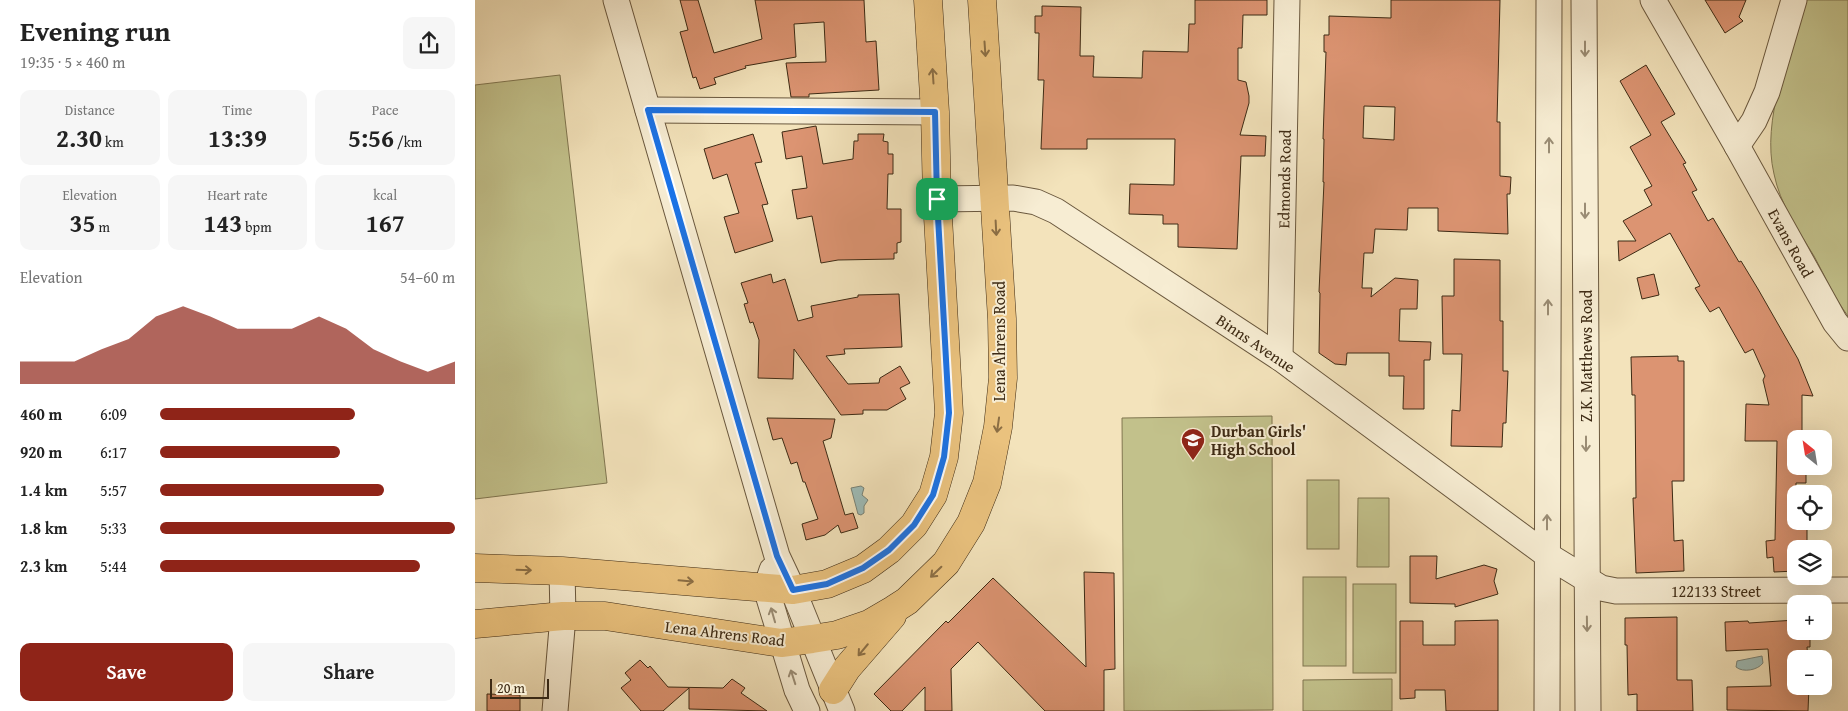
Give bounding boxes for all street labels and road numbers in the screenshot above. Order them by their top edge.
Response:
street label: Edmonds Road [1271,129,1297,229]
street label: Evans Road [1762,204,1820,282]
street label: Lena Ahrens Road [987,280,1011,401]
street label: Z.K. Matthews Road [1574,289,1598,422]
street label: Binns Avenue [1212,308,1300,378]
street label: 122133 Street [1671,579,1761,603]
street label: Lena Ahrens Road [664,614,787,652]

